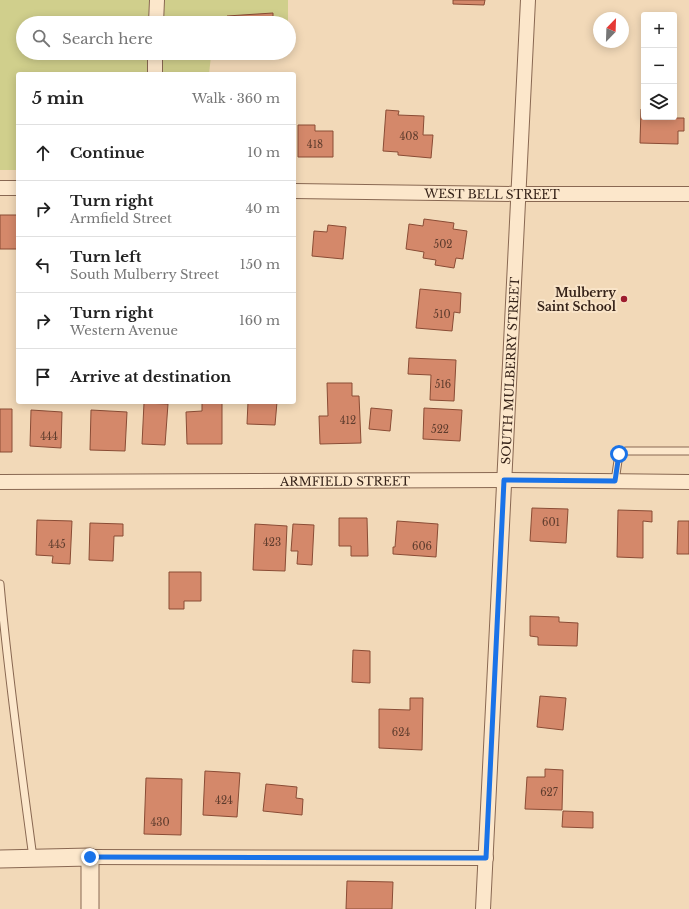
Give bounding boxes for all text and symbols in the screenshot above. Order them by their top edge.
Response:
north arrow [593,12,629,48]
map controls [641,12,677,120]
button: + [641,12,677,48]
search box [16,16,296,60]
icon: search [30,27,52,49]
text: Search here [62,29,153,48]
button: − [641,48,677,84]
button: layers [641,84,677,120]
text: 5 min [32,88,84,109]
text: Walk · 360 m [192,90,280,107]
house number: 408 [399,130,419,143]
house number: 418 [307,138,323,151]
icon: ahead [32,142,54,164]
text: Continue [70,143,145,162]
text: 10 m [247,144,280,161]
street label: WEST BELL STREET [423,185,560,202]
text: Turn right [70,191,153,210]
icon: right [32,198,54,220]
text: 40 m [245,200,280,217]
text: Armfield Street [70,210,172,227]
house number: 502 [434,238,452,251]
text: Turn left [70,247,141,266]
icon: left [32,254,54,276]
text: 150 m [240,256,280,273]
text: South Mulberry Street [70,266,219,283]
street label: SOUTH MULBERRY STREET [498,276,522,465]
place label: Mulberry Saint School [537,285,617,314]
marker: Mulberry Saint School [619,294,629,304]
text: Turn right [70,303,153,322]
house number: 510 [433,308,451,321]
icon: right [32,310,54,332]
text: 160 m [239,312,280,329]
text: Western Avenue [70,322,178,339]
icon: arrive [32,366,54,388]
text: Arrive at destination [70,367,231,386]
house number: 516 [435,378,451,391]
house number: 412 [340,414,356,427]
house number: 522 [431,423,449,436]
house number: 444 [40,430,58,443]
route start [610,445,628,463]
street label: ARMFIELD STREET [279,473,410,488]
house number: 601 [542,516,560,529]
house number: 423 [263,536,281,549]
house number: 445 [48,538,66,551]
house number: 606 [412,540,432,553]
house number: 624 [392,726,410,739]
house number: 627 [540,786,559,799]
house number: 424 [215,794,233,807]
house number: 430 [150,816,170,829]
route end [81,848,99,866]

